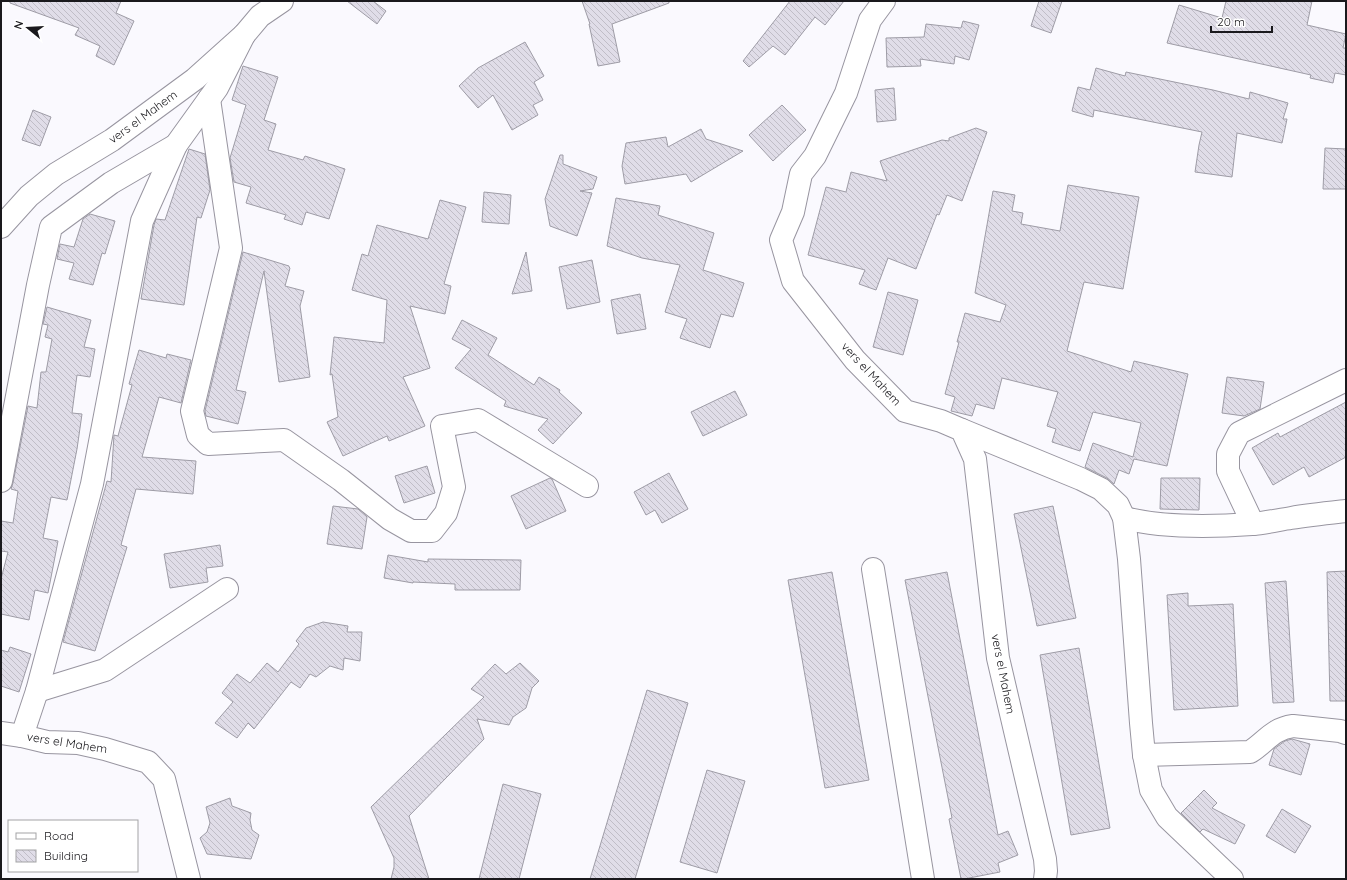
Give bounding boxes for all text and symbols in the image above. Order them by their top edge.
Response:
north arrow [8,8,48,48]
scale bar [1211,8,1272,34]
text: 20 m [1217,14,1245,29]
text: N [11,19,26,31]
street label: vers el Mahem [105,87,180,147]
street label: vers el Mahem [838,339,905,408]
street label: vers el Mahem [988,633,1019,715]
street label: vers el Mahem [26,729,108,756]
legend [8,820,138,872]
text: Road [44,828,74,843]
text: Building [44,848,88,863]

